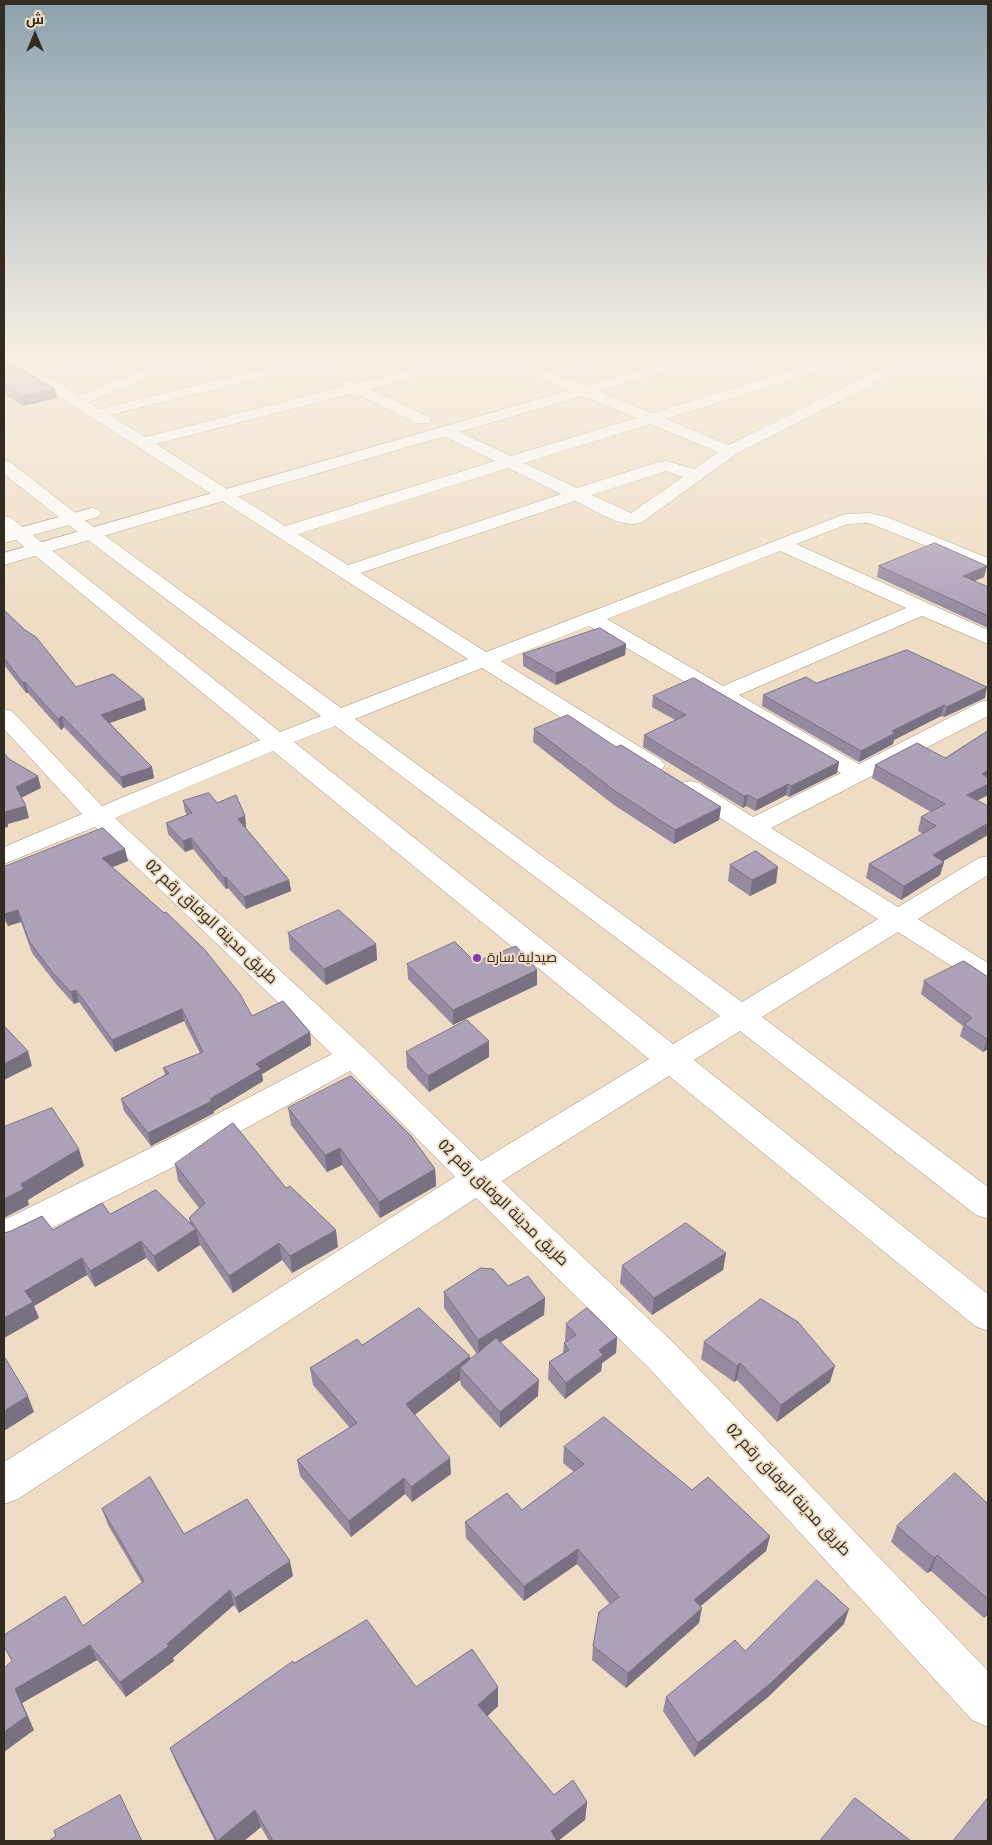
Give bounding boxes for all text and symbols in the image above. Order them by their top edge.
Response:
north arrow [10,10,60,60]
text: ش [26,11,44,28]
street label: طريق مدينة الوفاق رقم 02 [141,855,281,989]
place label: صيدلية سارة [487,950,557,966]
marker: صيدلية سارة [471,952,483,964]
street label: طريق مدينة الوفاق رقم 02 [434,1135,572,1271]
street label: طريق مدينة الوفاق رقم 02 [721,1420,855,1560]

